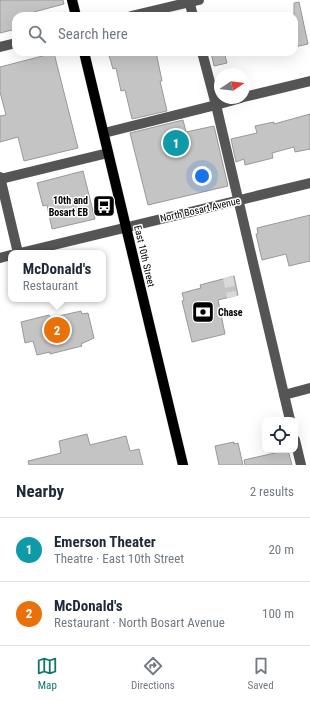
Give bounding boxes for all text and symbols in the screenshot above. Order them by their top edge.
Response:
search box [12,12,298,56]
icon: search [26,23,48,45]
text: Search here [58,25,128,43]
north arrow [214,68,250,104]
pin: 1 [163,128,189,158]
your location [192,166,212,186]
bus stop icon: 10th and Bosart EB [91,193,117,219]
place label: 10th and Bosart EB [49,195,88,218]
street label: North Bosart Avenue [159,195,241,224]
street label: East 10th Street [132,224,157,288]
popup [8,250,106,302]
text: McDonald's [23,260,91,278]
text: Restaurant [23,278,78,293]
bank icon: Chase [190,299,216,325]
place label: Chase [218,307,243,318]
pin: 2 [44,315,70,345]
map controls [262,417,298,453]
button: locate [262,417,298,453]
text: Nearby [16,481,64,501]
text: 2 results [250,484,294,499]
text: Emerson Theater [54,533,156,551]
text: 1 [26,542,32,557]
text: 20 m [268,542,294,557]
text: Theatre · East 10th Street [54,551,184,566]
text: McDonald's [54,597,122,615]
text: 2 [26,606,32,621]
text: 100 m [262,606,294,621]
text: Restaurant · North Bosart Avenue [54,615,225,630]
tab: Map [36,655,58,692]
tab: Directions [131,655,175,692]
tab: Saved [248,655,274,692]

